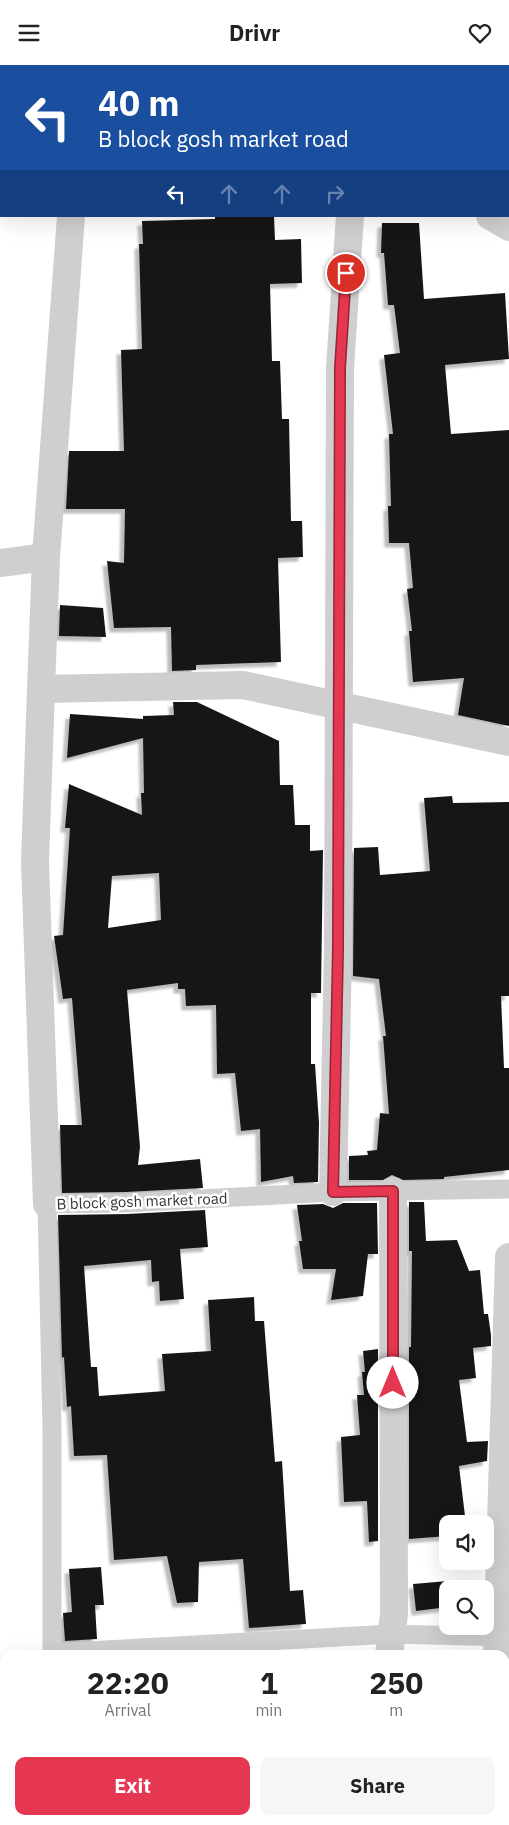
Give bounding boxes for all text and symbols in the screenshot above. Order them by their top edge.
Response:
text: Drivr [229,18,280,47]
icon: menu [15,19,43,47]
icon: heart [466,19,494,47]
text: 40 m [98,80,180,126]
icon: left [15,85,80,150]
text: B block gosh market road [98,124,349,153]
icon: left [162,180,190,208]
icon: ahead [215,180,243,208]
icon: ahead [268,180,296,208]
icon: right [321,180,349,208]
pin [325,252,367,294]
icon: arrive [332,259,360,287]
street label: B block gosh market road [56,1189,228,1213]
position arrow [366,1356,418,1408]
map controls [439,1515,494,1635]
button: sound [439,1515,494,1570]
button: search [439,1580,494,1635]
text: 22:20 [87,1663,169,1702]
text: 1 [260,1663,278,1702]
text: 250 [369,1663,423,1702]
text: Arrival [104,1700,151,1720]
text: min [255,1700,282,1720]
text: m [389,1700,403,1720]
button: Exit [15,1757,250,1815]
button: Share [260,1757,495,1815]

